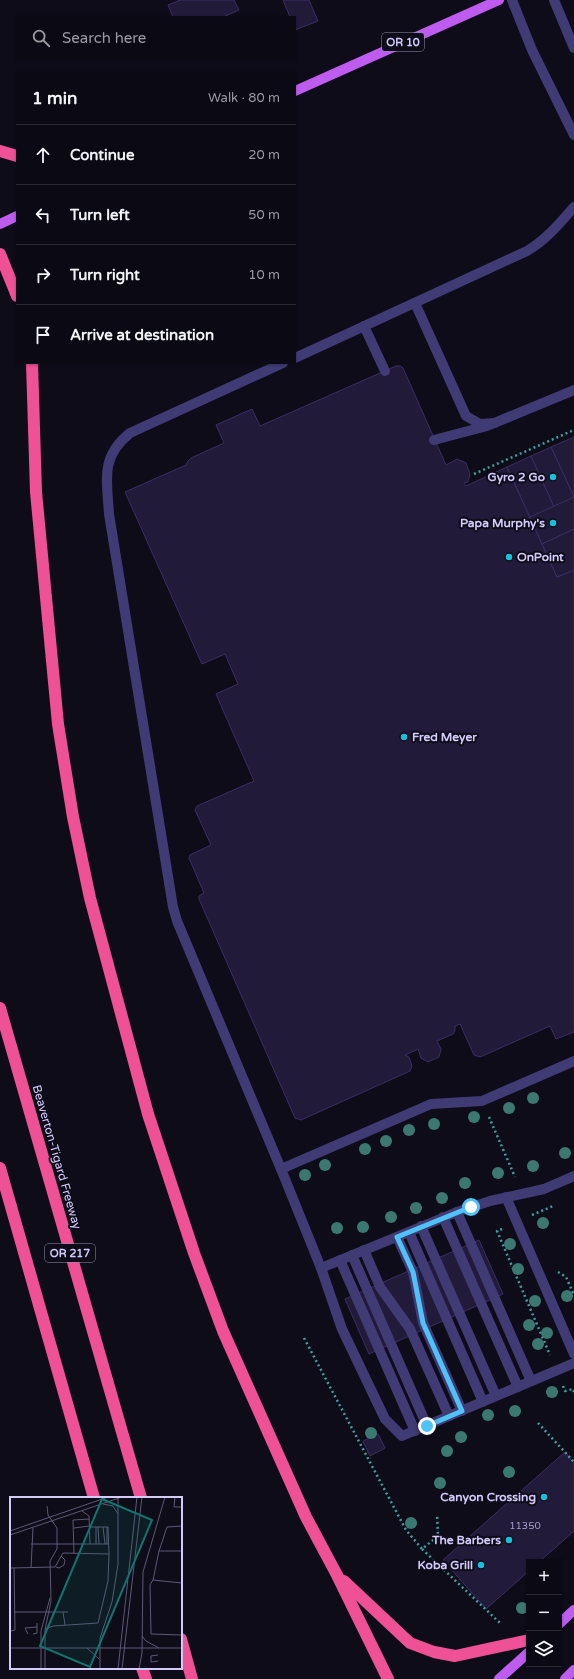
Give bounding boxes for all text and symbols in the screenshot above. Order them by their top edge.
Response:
search box [16,16,296,60]
icon: search [30,27,52,49]
text: Search here [62,29,146,47]
road number: OR 10 [382,33,424,51]
text: 1 min [32,88,77,109]
text: Walk · 80 m [208,90,280,106]
icon: ahead [32,144,54,166]
text: Continue [70,146,134,164]
text: 20 m [248,147,280,163]
icon: left [32,204,54,226]
text: Turn left [70,206,130,224]
text: 50 m [248,207,280,223]
icon: right [32,264,54,286]
text: Turn right [70,266,140,284]
text: 10 m [248,267,280,283]
icon: arrive [32,324,54,346]
text: Arrive at destination [70,326,214,344]
place label: Gyro 2 Go [488,470,545,485]
marker: Gyro 2 Go [548,472,558,482]
place label: Papa Murphy's [460,516,545,531]
marker: Papa Murphy's [548,518,558,528]
place label: OnPoint [517,550,564,564]
marker: OnPoint [504,552,514,562]
place label: Fred Meyer [412,730,477,745]
marker: Fred Meyer [399,732,409,742]
street label: Beaverton-Tigard Freeway [30,1083,84,1231]
route start [462,1198,480,1216]
road number: OR 217 [45,1244,95,1262]
route end [418,1417,436,1435]
place label: Canyon Crossing [440,1490,536,1505]
marker: Canyon Crossing [539,1492,549,1502]
inset map [10,1497,182,1669]
house number: 11350 [509,1520,541,1532]
place label: The Barbers [431,1533,501,1547]
marker: The Barbers [504,1535,514,1545]
place label: Koba Grill [418,1558,473,1572]
map controls [526,1559,562,1667]
button: + [526,1559,562,1595]
marker: Koba Grill [476,1560,486,1570]
button: − [526,1595,562,1631]
button: layers [526,1631,562,1667]

